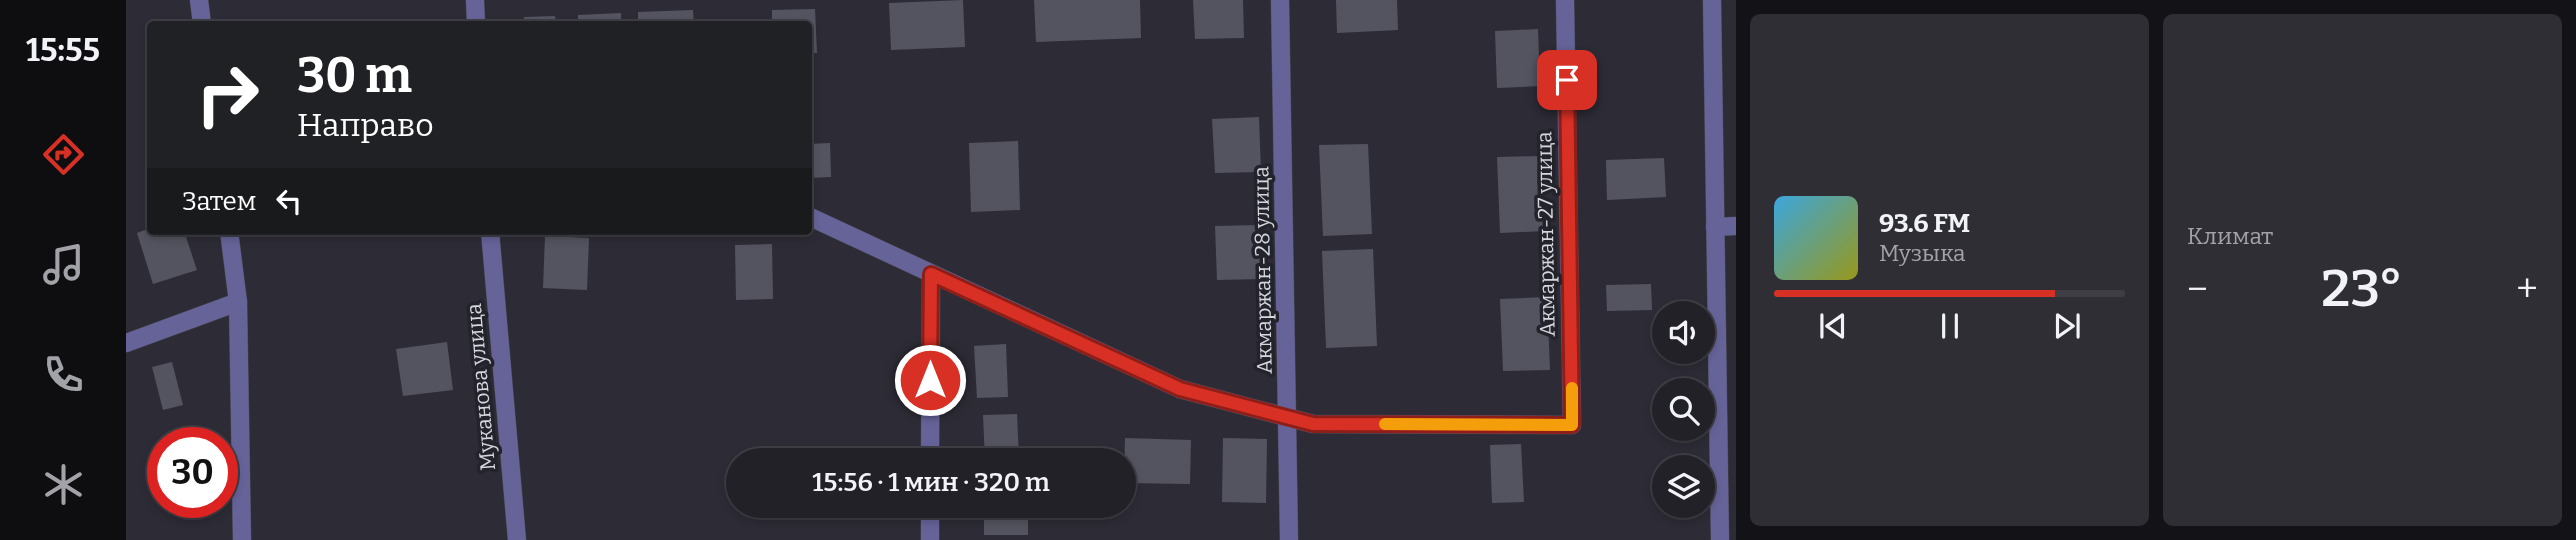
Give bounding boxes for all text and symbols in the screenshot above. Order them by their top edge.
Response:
text: 15:55 [26,31,100,69]
text: 30 m [297,46,412,105]
icon: right [182,49,273,140]
pin [1537,50,1597,110]
icon: arrive [1548,61,1586,99]
text: Направо [297,106,434,144]
icon: directions [39,130,88,179]
street label: Акмаржан-27 улица [1531,131,1561,337]
street label: Акмаржан-28 улица [1248,166,1278,374]
icon: left [270,182,308,220]
text: Затем [182,186,256,217]
text: 93.6 FM [1879,208,1970,239]
text: Климат [2187,222,2273,250]
text: Музыка [1879,239,1966,267]
icon: music [39,240,88,289]
text: 23° [2321,257,2403,320]
text: − [2187,266,2208,312]
text: + [2516,266,2538,312]
map controls [1652,301,1715,518]
button: sound [1652,301,1715,364]
street label: Муканова улица [461,302,501,472]
icon: previous [1814,307,1852,345]
icon: pause [1931,307,1969,345]
icon: next [2048,307,2086,345]
position arrow [893,343,967,417]
icon: phone [39,350,88,399]
button: search [1652,378,1715,441]
speed limit sign: 30 [147,427,238,518]
button: layers [1652,455,1715,518]
icon: climate [39,460,88,509]
text: 15:56 · 1 мин · 320 m [812,467,1050,498]

